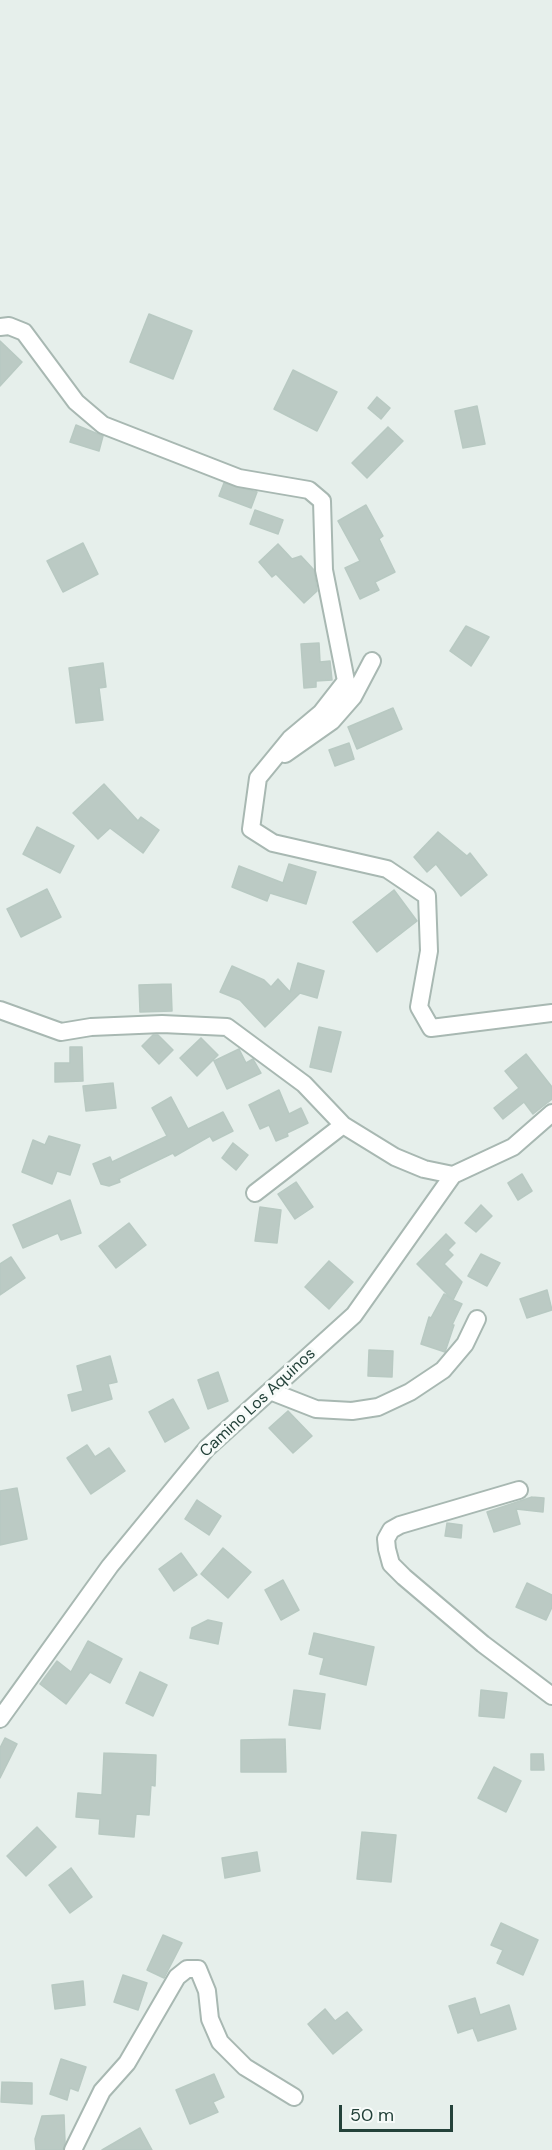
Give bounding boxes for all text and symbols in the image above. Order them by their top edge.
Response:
street label: Camino Los Aquinos [196,1344,320,1462]
scale bar [342,2093,456,2131]
text: 50 m [350,2103,394,2127]

